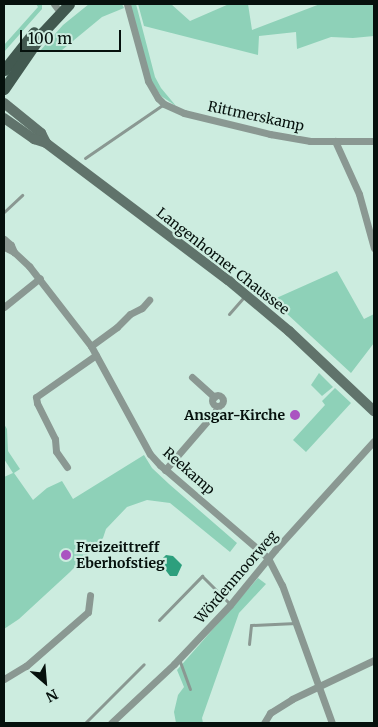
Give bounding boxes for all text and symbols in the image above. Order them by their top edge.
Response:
scale bar [22,20,124,52]
text: 100 m [28,29,72,48]
street label: Rittmerskamp [206,98,306,134]
street label: Langenhorner Chaussee [153,204,293,318]
place label: Ansgar-Kirche [184,407,285,423]
marker: Ansgar-Kirche [289,409,301,421]
street label: Reekamp [160,444,218,498]
street label: Wördenmoorweg [191,527,281,627]
place label: Freizeittreff Eberhofstieg [76,539,165,572]
marker: Freizeittreff Eberhofstieg [60,549,72,561]
north arrow [20,657,70,707]
text: N [43,685,61,706]

